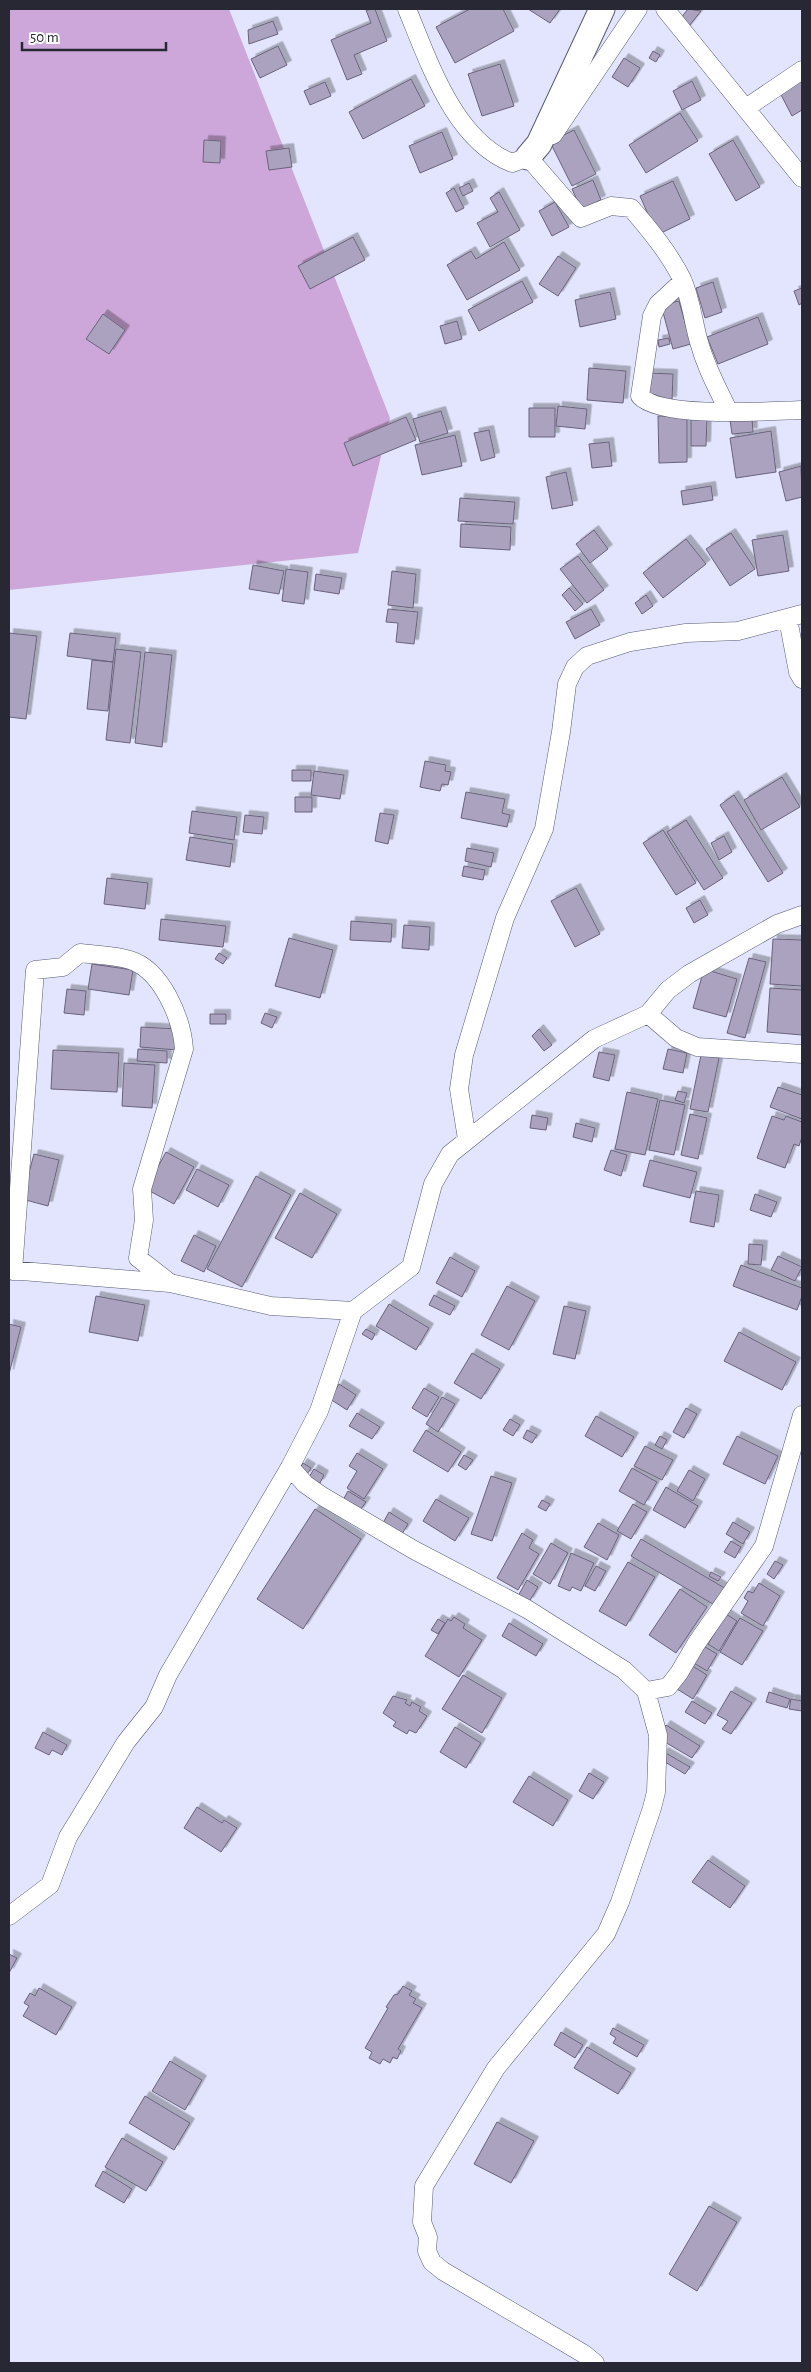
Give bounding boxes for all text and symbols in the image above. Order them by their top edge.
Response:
scale bar [22,20,166,52]
text: 50 m [30,30,59,45]

